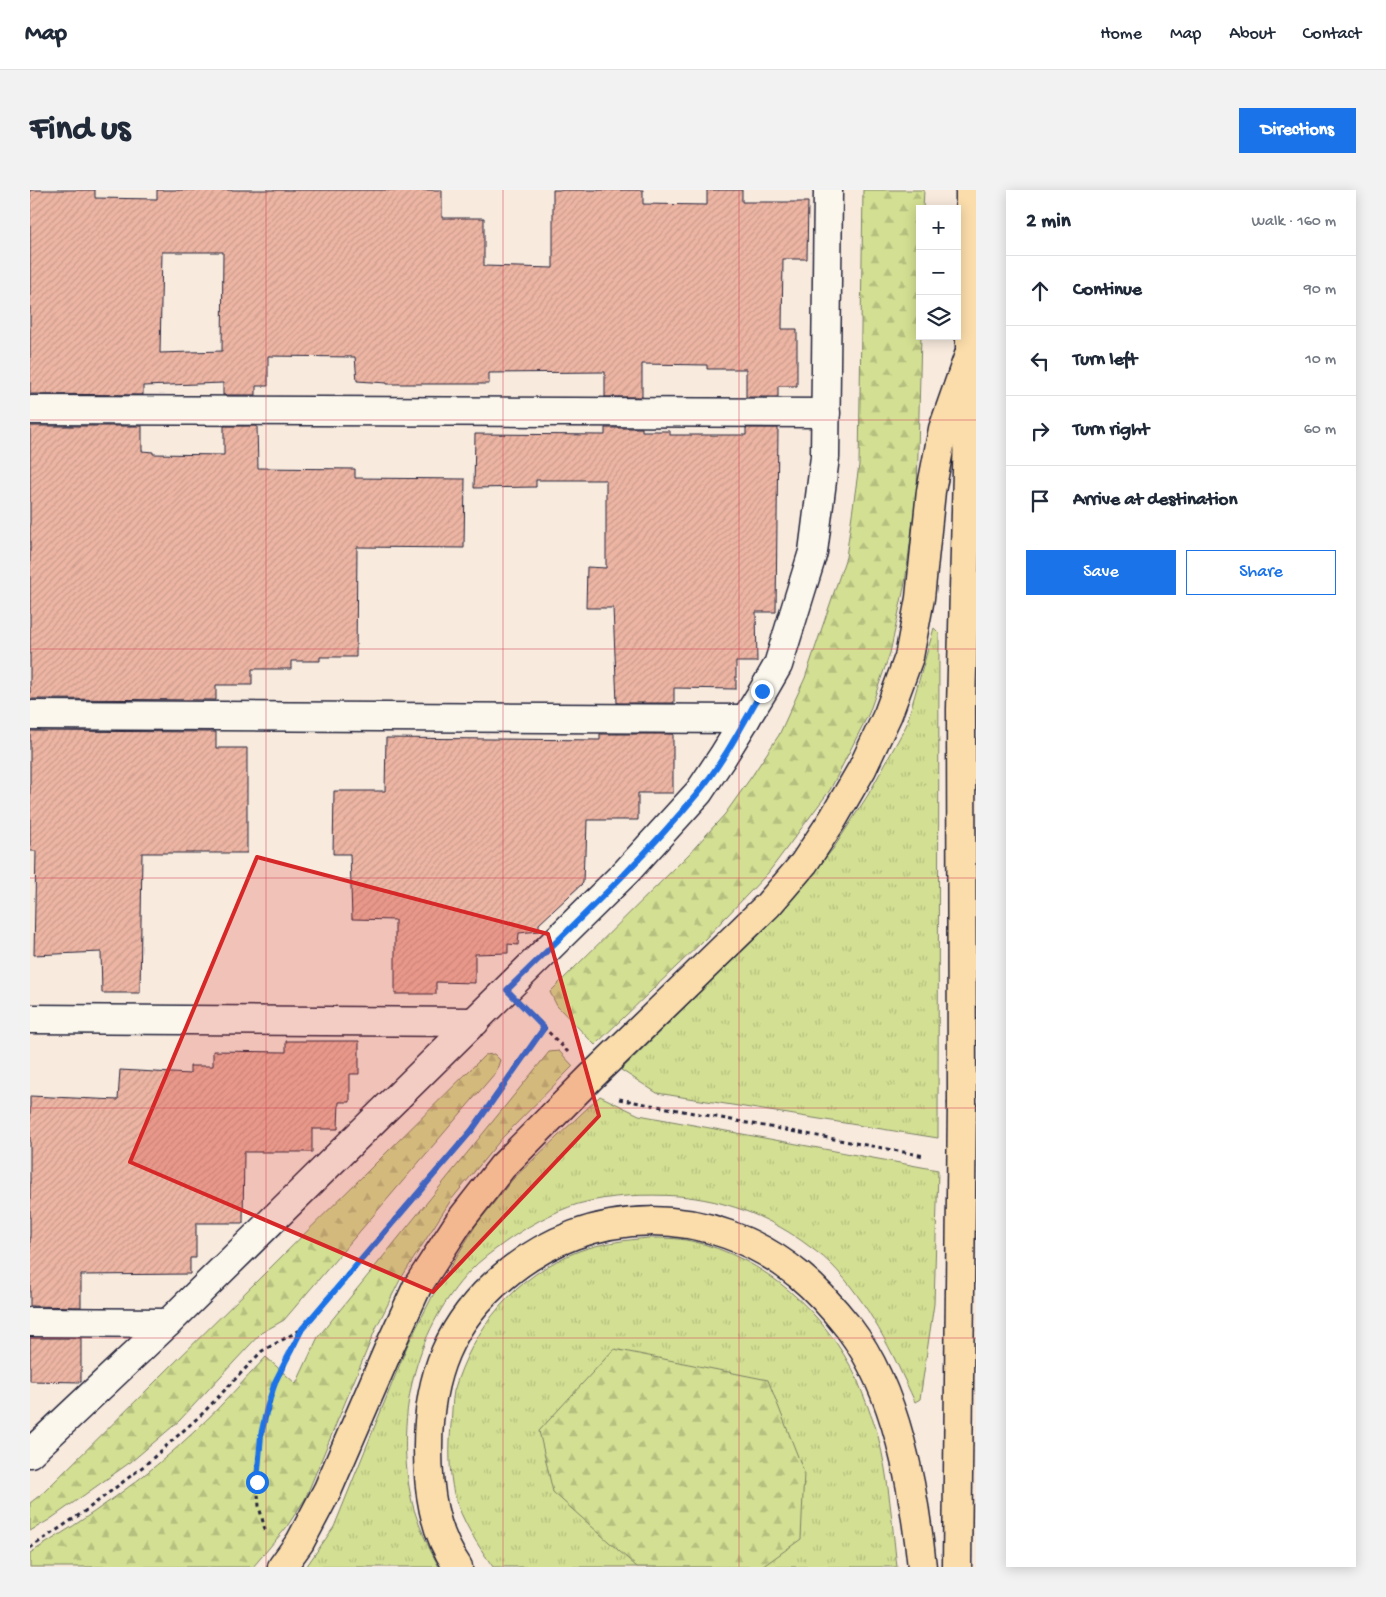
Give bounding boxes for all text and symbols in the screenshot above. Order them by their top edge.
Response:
text: Map [25,20,67,49]
text: Home [1100,24,1142,45]
text: Map [1170,24,1201,45]
text: About [1229,24,1275,45]
text: Contact [1303,24,1361,45]
button: Directions [1239,108,1356,153]
text: Find us [30,110,130,151]
map controls [916,205,961,340]
button: + [916,205,961,250]
text: 2 min [1026,210,1071,235]
text: Walk · 160 m [1251,213,1336,232]
button: − [916,250,961,295]
icon: ahead [1026,277,1054,305]
text: Continue [1073,279,1142,302]
text: 90 m [1304,281,1336,300]
button: layers [916,295,961,340]
icon: left [1026,347,1054,375]
text: Turn left [1073,349,1137,372]
text: 10 m [1305,351,1336,370]
icon: right [1026,417,1054,445]
text: Turn right [1073,419,1149,442]
text: 60 m [1304,421,1336,440]
icon: arrive [1026,487,1054,515]
text: Arrive at destination [1073,489,1237,512]
button: Save [1026,550,1176,595]
button: Share [1186,550,1336,595]
route end [751,680,774,703]
route start [246,1471,269,1494]

